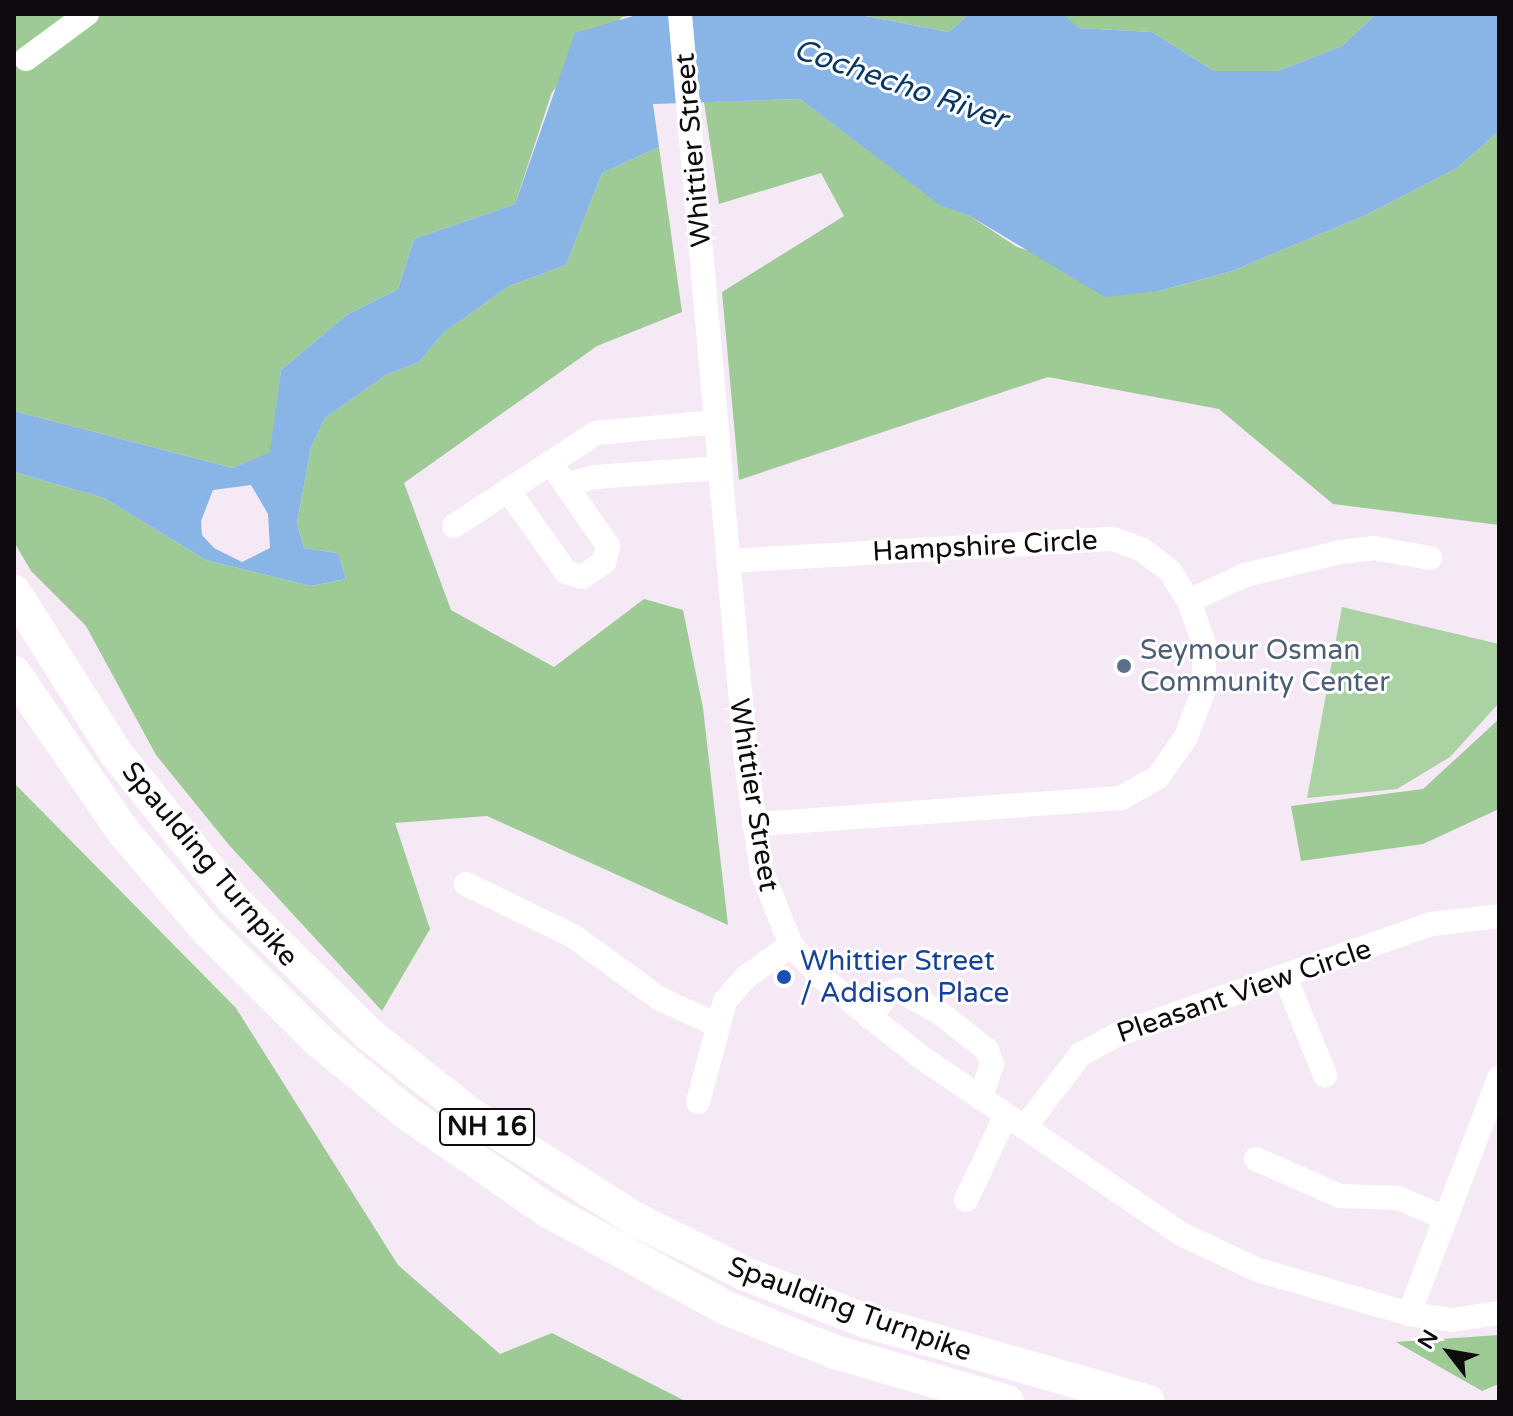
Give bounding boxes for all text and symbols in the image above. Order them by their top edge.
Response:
water label: Cochecho River [789,32,1011,138]
street label: Whittier Street [668,52,718,248]
street label: Hampshire Circle [871,523,1099,569]
place label: Seymour Osman Community Center [1140,633,1390,699]
marker: Seymour Osman Community Center [1115,657,1133,675]
street label: Whittier Street [722,696,786,894]
street label: Spaulding Turnpike [115,755,305,973]
street label: Pleasant View Circle [1112,932,1376,1050]
place label: Whittier Street / Addison Place [800,944,1009,1010]
marker: Whittier Street / Addison Place [775,968,793,986]
road number: NH 16 [439,1105,535,1149]
street label: Spaulding Turnpike [724,1249,976,1369]
north arrow [1409,1312,1489,1392]
text: N [1413,1325,1444,1354]

